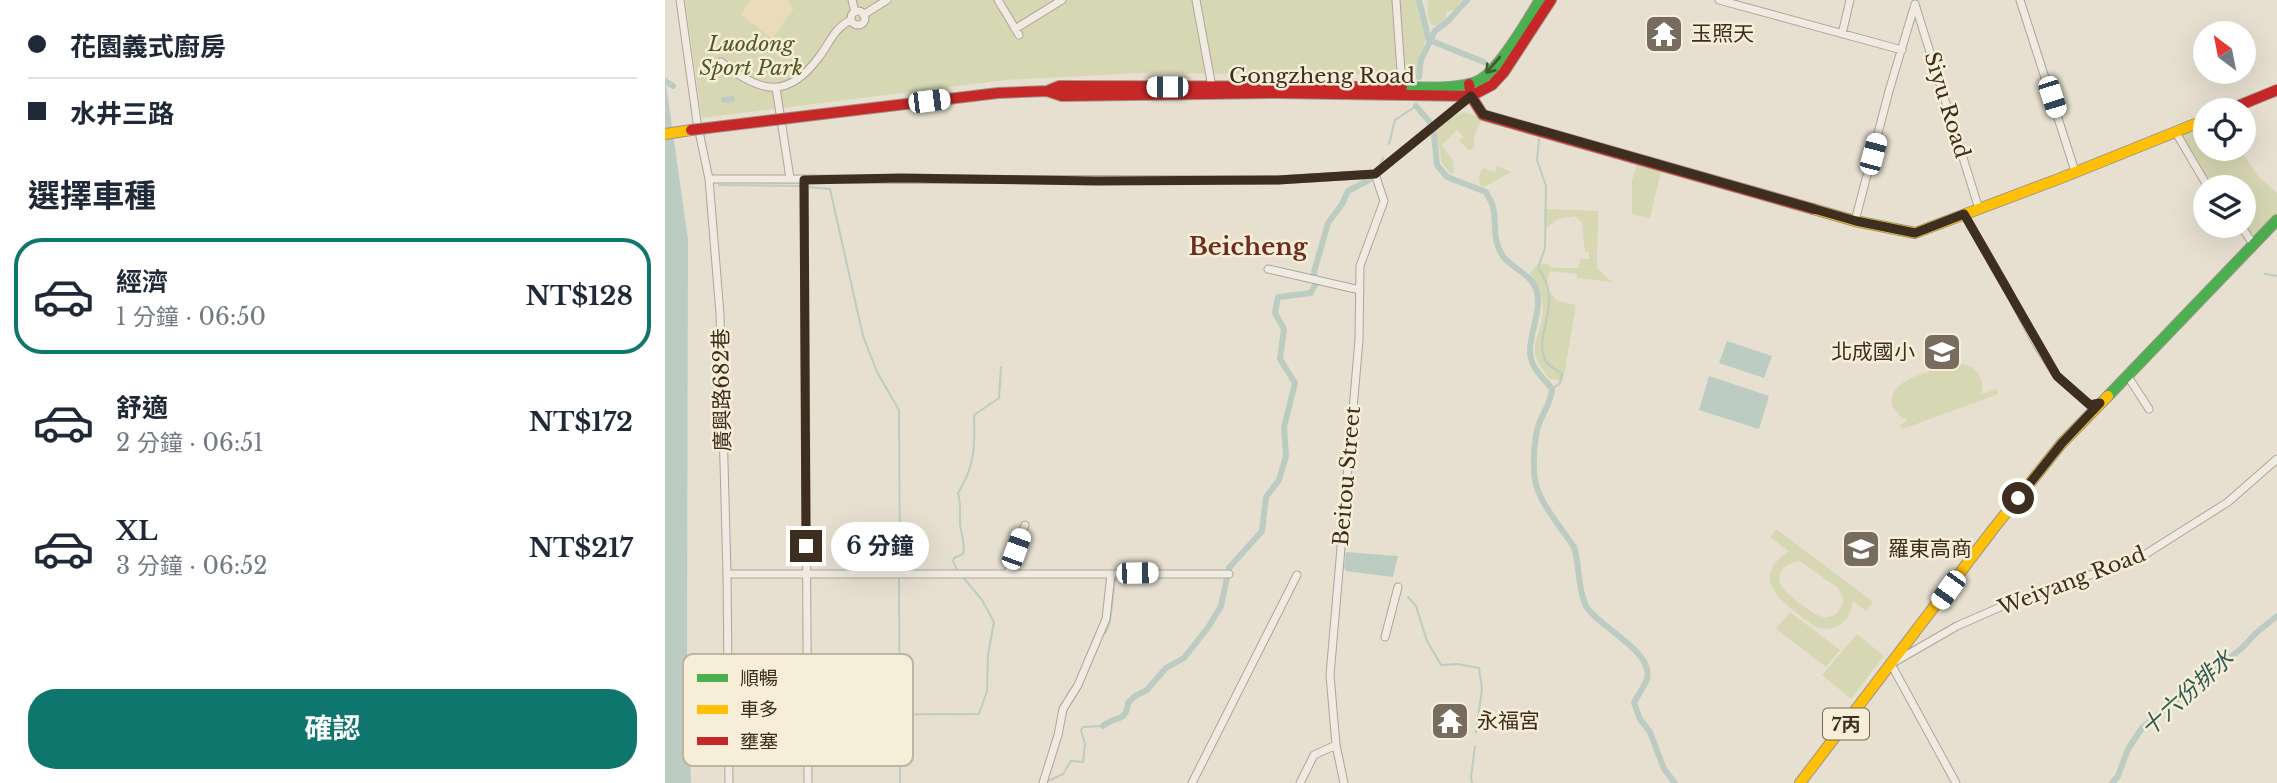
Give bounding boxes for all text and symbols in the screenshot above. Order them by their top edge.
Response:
temple icon: 玉照天 [1643,13,1685,55]
place label: 玉照天 [1691,21,1754,47]
north arrow [2193,21,2256,84]
map controls [2193,21,2256,238]
text: 花園義式廚房 [70,31,226,63]
park label: Luodong Sport Park [699,31,803,81]
street label: Siyu Road [1918,49,1976,161]
one-way arrow [1485,56,1501,74]
street label: Gongzheng Road [1229,63,1415,89]
car [2036,74,2069,120]
car [1147,77,1189,98]
car [907,88,952,114]
text: 水井三路 [70,98,174,130]
button: locate [2193,98,2256,161]
car [1858,131,1889,177]
button: layers [2193,175,2256,238]
text: 選擇車種 [28,176,156,216]
district label: Beicheng [1189,232,1309,261]
icon: car [32,265,95,328]
text: 經濟 [116,266,168,298]
text: NT$128 [526,280,633,312]
text: 1 分鐘 · 06:50 [116,303,266,331]
street label: 廣興路682巷 [708,328,736,452]
school or university icon: 北成國小 [1921,331,1963,373]
place label: 北成國小 [1831,339,1915,365]
icon: car [32,391,95,454]
text: 舒適 [116,392,168,424]
street label: Beitou Street [1328,405,1366,547]
text: NT$172 [529,406,633,438]
text: 2 分鐘 · 06:51 [116,429,264,457]
route start [2002,482,2034,514]
text: XL [116,515,158,547]
icon: car [32,517,95,580]
callout: 6 分鐘 [831,522,929,570]
car [999,526,1034,572]
school or university icon: 羅東高商 [1840,528,1882,570]
route end [790,530,822,562]
text: NT$217 [529,532,633,564]
text: 6 分鐘 [846,532,914,560]
place label: 羅東高商 [1888,536,1972,562]
street label: Weiyang Road [1994,541,2149,621]
text: 3 分鐘 · 06:52 [116,552,268,580]
car [1116,562,1159,584]
car [1928,567,1969,613]
water label: 十六份排水 [2135,643,2240,742]
legend [683,654,913,766]
text: 順暢 [740,667,778,690]
button: 確認 [28,689,637,769]
text: 車多 [740,698,778,721]
temple icon: 永福宮 [1429,700,1471,742]
place label: 永福宮 [1477,708,1540,734]
road number: 7丙 [1823,708,1869,740]
text: 壅塞 [740,730,778,753]

